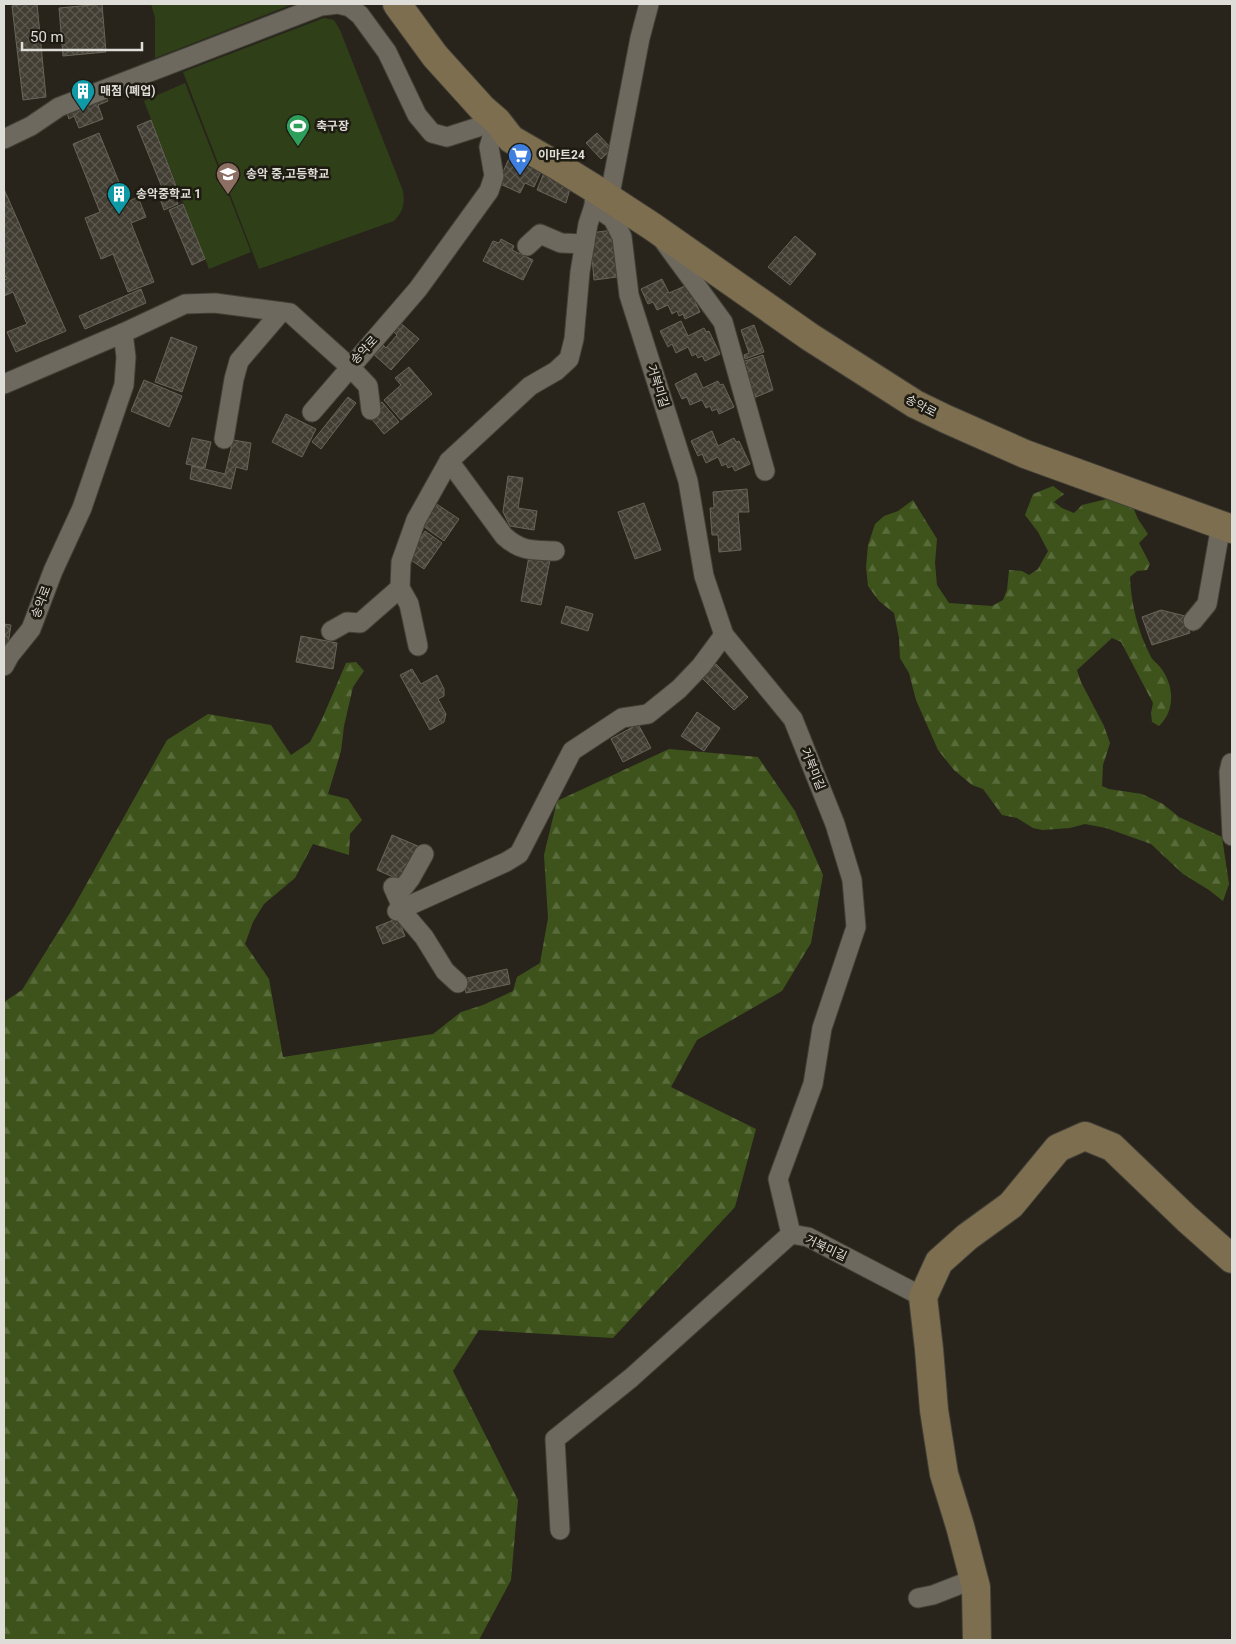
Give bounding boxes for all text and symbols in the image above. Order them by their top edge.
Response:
scale bar [22,20,142,52]
text: 50 m [30,28,64,46]
building icon: 매점 (폐업) [70,78,96,112]
place label: 매점 (폐업) [100,84,156,98]
sports icon: 축구장 [285,113,311,147]
place label: 축구장 [316,119,349,133]
supermarket icon: 이마트24 [507,142,533,176]
place label: 이마트24 [538,148,585,162]
school or university icon: 송악 중,고등학교 [215,161,241,195]
place label: 송악 중,고등학교 [246,167,329,181]
building icon: 송악중학교 1 [106,181,132,215]
place label: 송악중학교 1 [136,187,201,201]
street label: 송악로 [348,333,380,367]
street label: 거북미길 [645,363,671,409]
street label: 송악로 [903,392,939,420]
street label: 송악로 [29,584,53,620]
street label: 거북미길 [798,746,828,792]
street label: 거북미길 [803,1232,849,1264]

